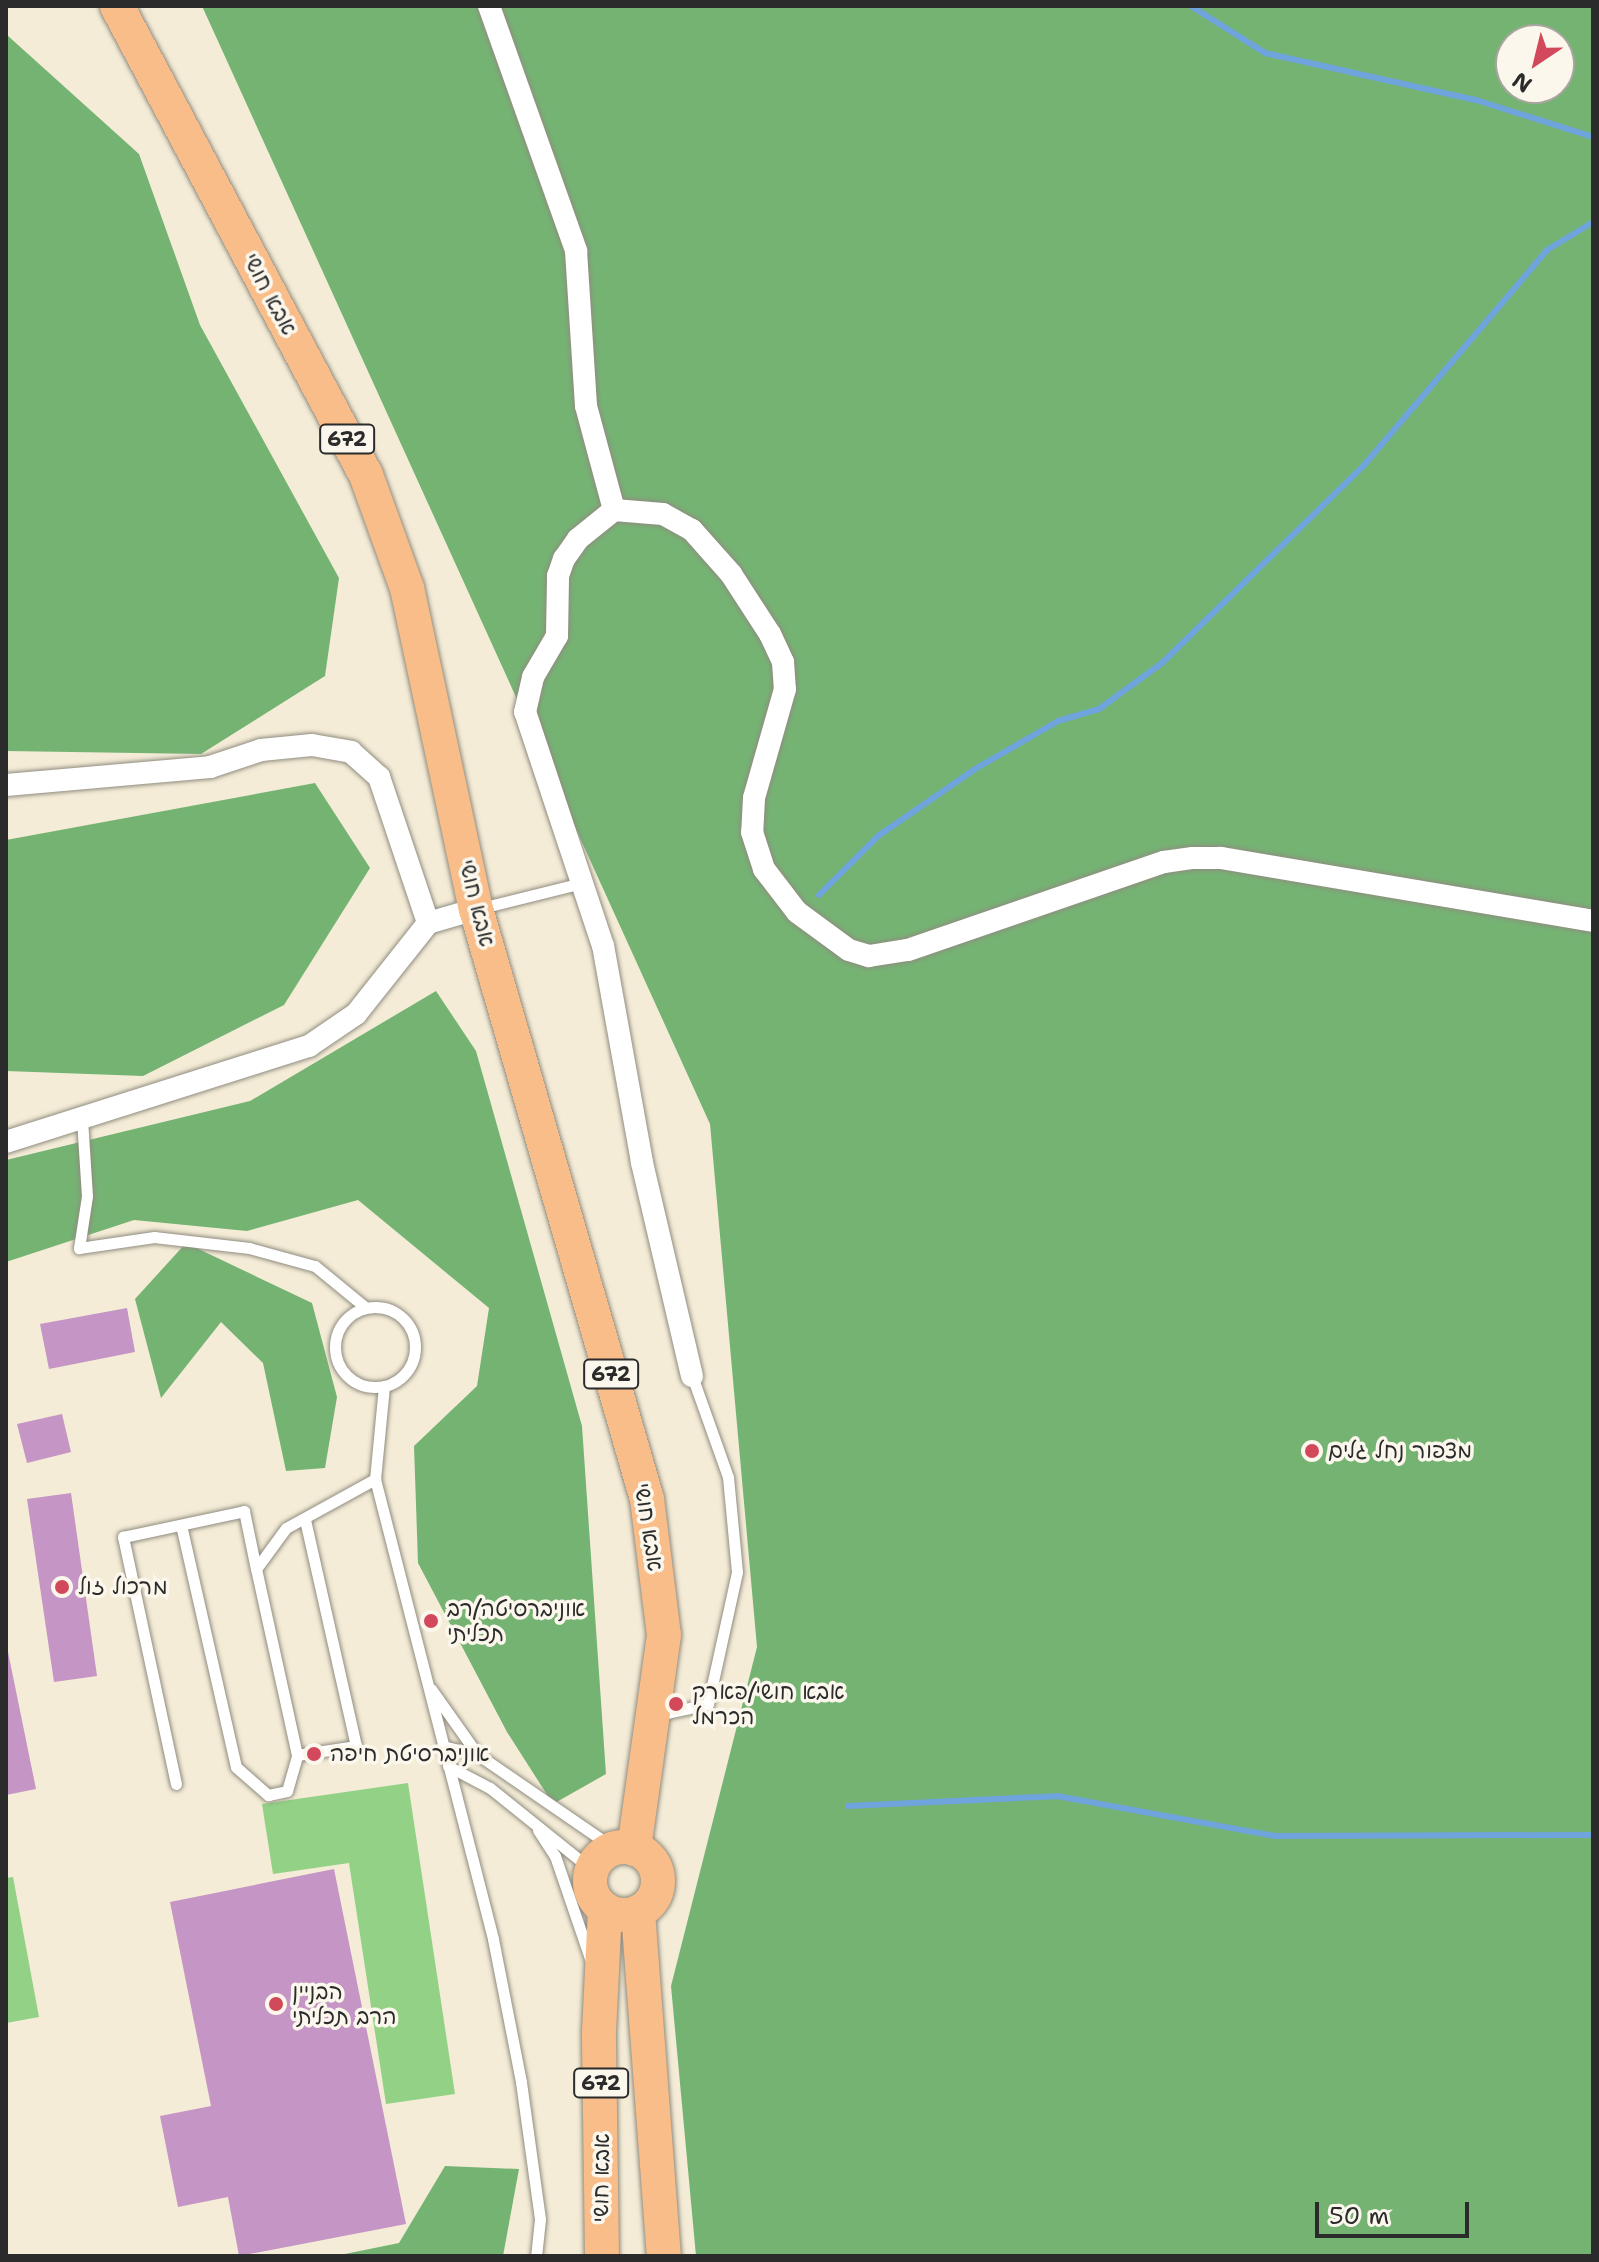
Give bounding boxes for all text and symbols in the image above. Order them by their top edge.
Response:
north arrow [1495,24,1575,104]
text: N [1507,66,1538,99]
street label: אבא חושי [237,248,303,340]
road number: 672 [319,423,375,455]
street label: אבא חושי [453,857,501,949]
road number: 672 [583,1358,639,1390]
place label: מצפור נחל גלים [1328,1438,1472,1464]
marker: מצפור נחל גלים [1303,1442,1321,1460]
street label: אבא חושי [629,1481,669,1573]
place label: מרכול זול [78,1574,168,1600]
marker: מרכול זול [53,1578,71,1596]
place label: אוניברסיטה/רב תכליתי [447,1595,585,1646]
marker: אוניברסיטה/רב תכליתי [422,1612,440,1630]
place label: אבא חושי/פארק הכרמל [692,1678,845,1730]
marker: אבא חושי/פארק הכרמל [667,1695,685,1713]
place label: אוניברסיטת חיפה [330,1741,490,1767]
marker: אוניברסיטת חיפה [305,1745,323,1763]
place label: הבניין הרב תכליתי [292,1978,397,2030]
marker: הבניין הרב תכליתי [267,1995,285,2013]
road number: 672 [573,2067,629,2099]
street label: אבא חושי [587,2133,615,2223]
scale bar [1319,2186,1473,2236]
text: 50 m [1329,2200,1389,2232]

